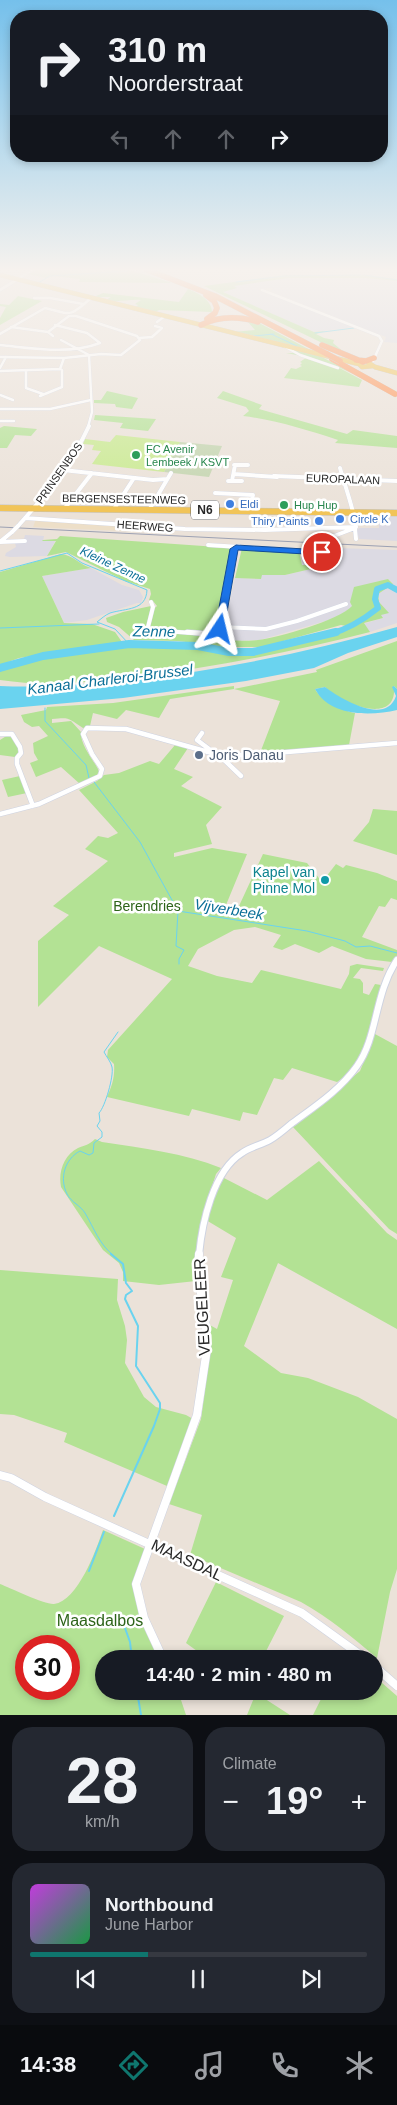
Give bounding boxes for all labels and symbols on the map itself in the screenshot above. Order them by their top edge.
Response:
street label: PRINSENBOS [33,440,85,506]
place label: FC Avenir Lembeek / KSVT [146,443,229,468]
marker: FC Avenir Lembeek / KSVT [130,449,142,461]
street label: EUROPALAAN [306,472,380,486]
street label: BERGENSESTEENWEG [62,492,186,506]
marker: Eldi [224,498,236,510]
place label: Eldi [240,498,258,510]
marker: Hup Hup [278,499,290,511]
place label: Hup Hup [294,499,337,511]
road number: N6 [191,500,219,520]
marker: Circle K [334,513,346,525]
place label: Circle K [350,513,389,525]
place label: Thiry Paints [251,515,309,527]
marker: Thiry Paints [313,515,325,527]
street label: HEERWEG [116,518,174,534]
pin [301,531,343,573]
water label: Kleine Zenne [78,544,148,586]
position arrow [193,602,245,654]
water label: Zenne [132,622,175,640]
water label: Kanaal Charleroi-Brussel [26,660,194,698]
place label: Joris Danau [209,747,284,763]
marker: Joris Danau [193,749,205,761]
place label: Kapel van Pinne Mol [253,864,315,896]
marker: Kapel van Pinne Mol [319,874,331,886]
water label: Vijverbeek [193,895,266,923]
park label: Berendries [113,898,181,914]
street label: VEUGELEER [191,1258,213,1356]
street label: MAASDAL [149,1536,225,1584]
park label: Maasdalbos [57,1612,143,1629]
speed limit sign: 30 [15,1635,80,1700]

